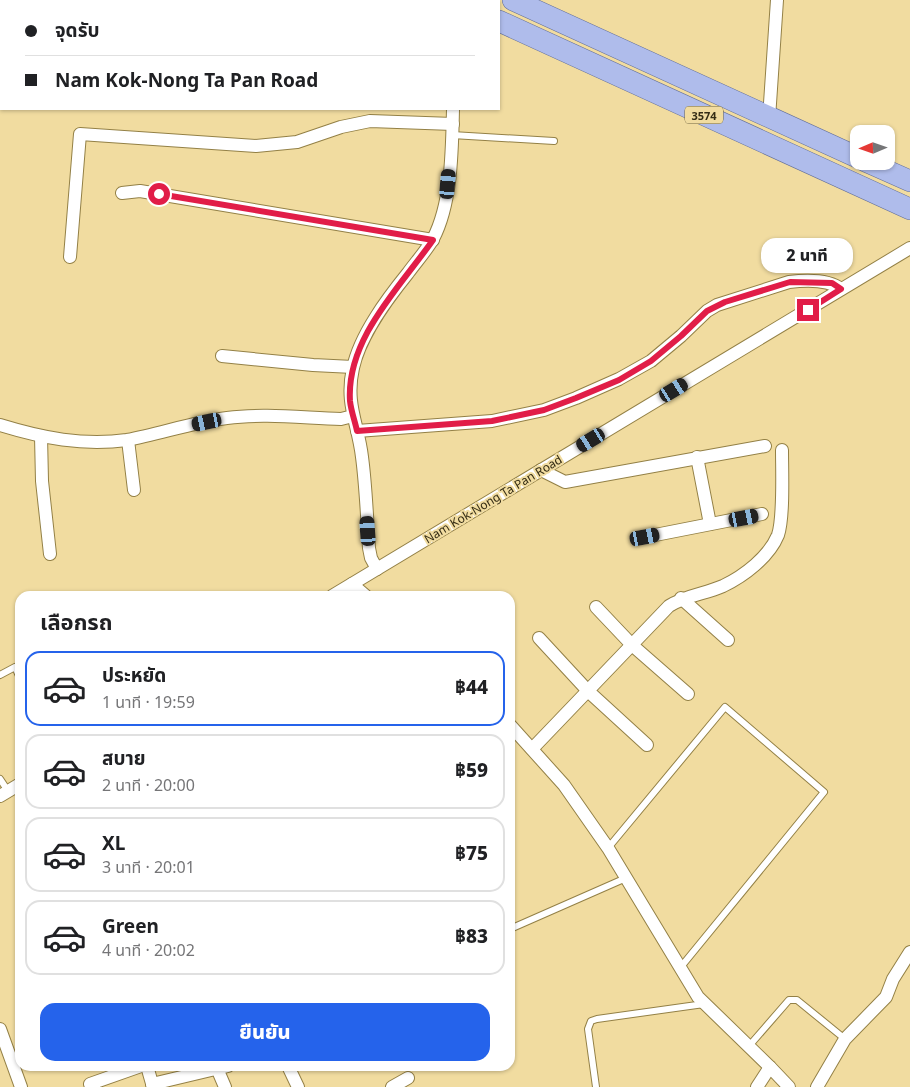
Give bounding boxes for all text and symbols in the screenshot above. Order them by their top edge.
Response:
text: จุดรับ [55,17,100,43]
text: Nam Kok-Nong Ta Pan Road [55,67,318,93]
road number: 3574 [685,106,723,124]
north arrow [850,125,895,170]
map controls [850,125,895,170]
car [439,168,456,200]
route start [148,183,170,205]
callout: 2 นาที [762,238,854,272]
text: 2 นาที [786,244,828,266]
route end [797,299,819,321]
car [657,376,690,404]
car [190,412,223,432]
car [574,426,607,454]
street label: Nam Kok-Nong Ta Pan Road [421,451,565,547]
car [727,508,760,528]
car [359,516,376,546]
car [628,527,661,547]
text: เลือกรถ [40,606,113,636]
text: ประหยัด [102,662,166,688]
icon: car [42,666,87,711]
text: ฿44 [455,674,488,700]
text: 1 นาที · 19:59 [102,691,195,713]
text: สบาย [102,745,146,771]
icon: car [42,749,87,794]
text: ฿59 [455,757,488,783]
text: 2 นาที · 20:00 [102,774,195,796]
text: XL [102,830,125,856]
icon: car [42,832,87,877]
text: ฿75 [455,840,488,866]
text: 3 นาที · 20:01 [102,856,195,878]
text: Green [102,913,159,939]
icon: car [42,915,87,960]
text: ฿83 [455,923,488,949]
text: 4 นาที · 20:02 [102,939,195,961]
button: ยืนยัน [40,1003,490,1061]

